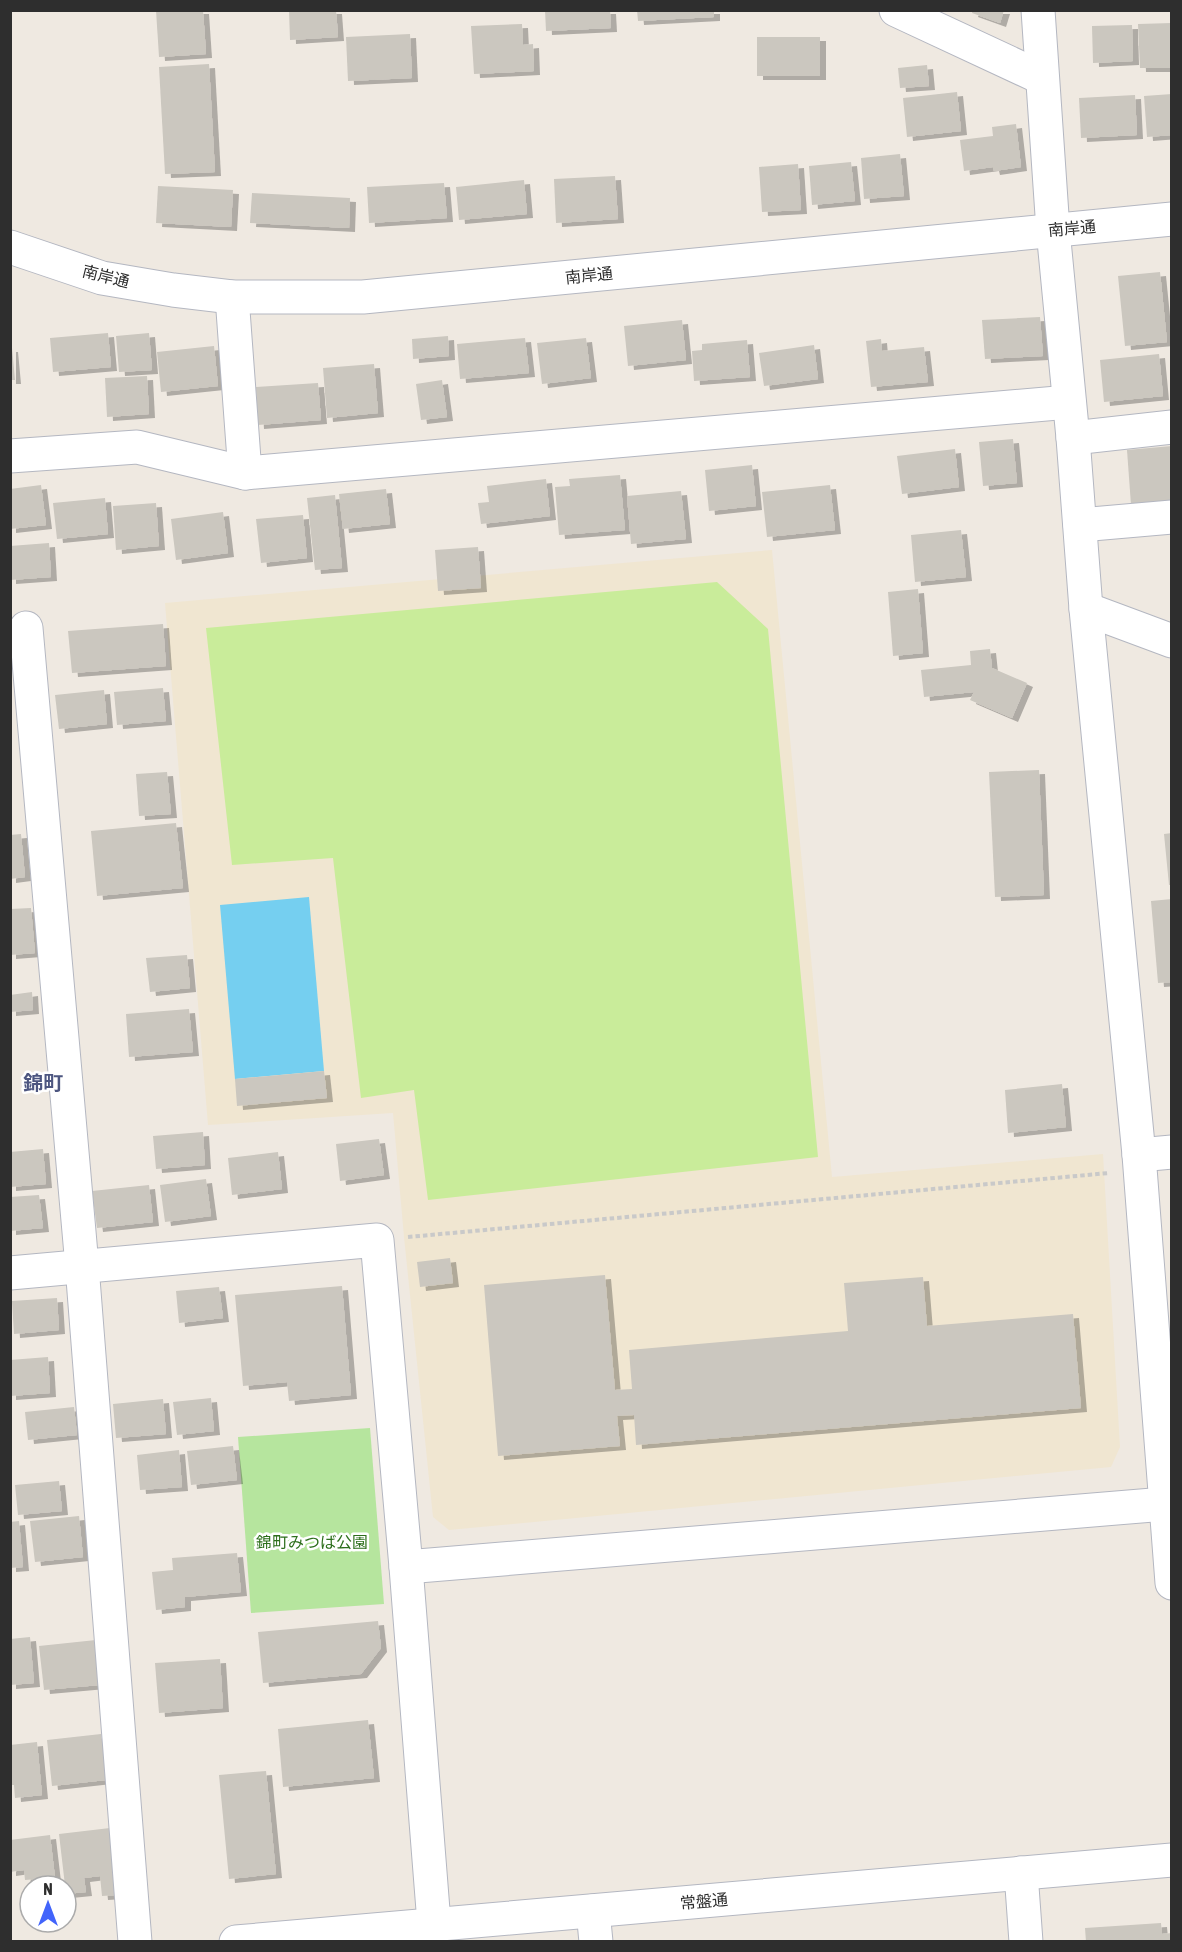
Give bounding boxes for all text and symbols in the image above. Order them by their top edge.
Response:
street label: 南岸通 [1047,217,1097,239]
street label: 南岸通 [81,261,131,291]
street label: 南岸通 [564,264,614,286]
district label: 錦町 [23,1071,63,1094]
park label: 錦町みつば公園 [256,1533,368,1551]
north arrow [18,1874,78,1934]
text: N [43,1880,53,1898]
street label: 常盤通 [679,1890,729,1912]

